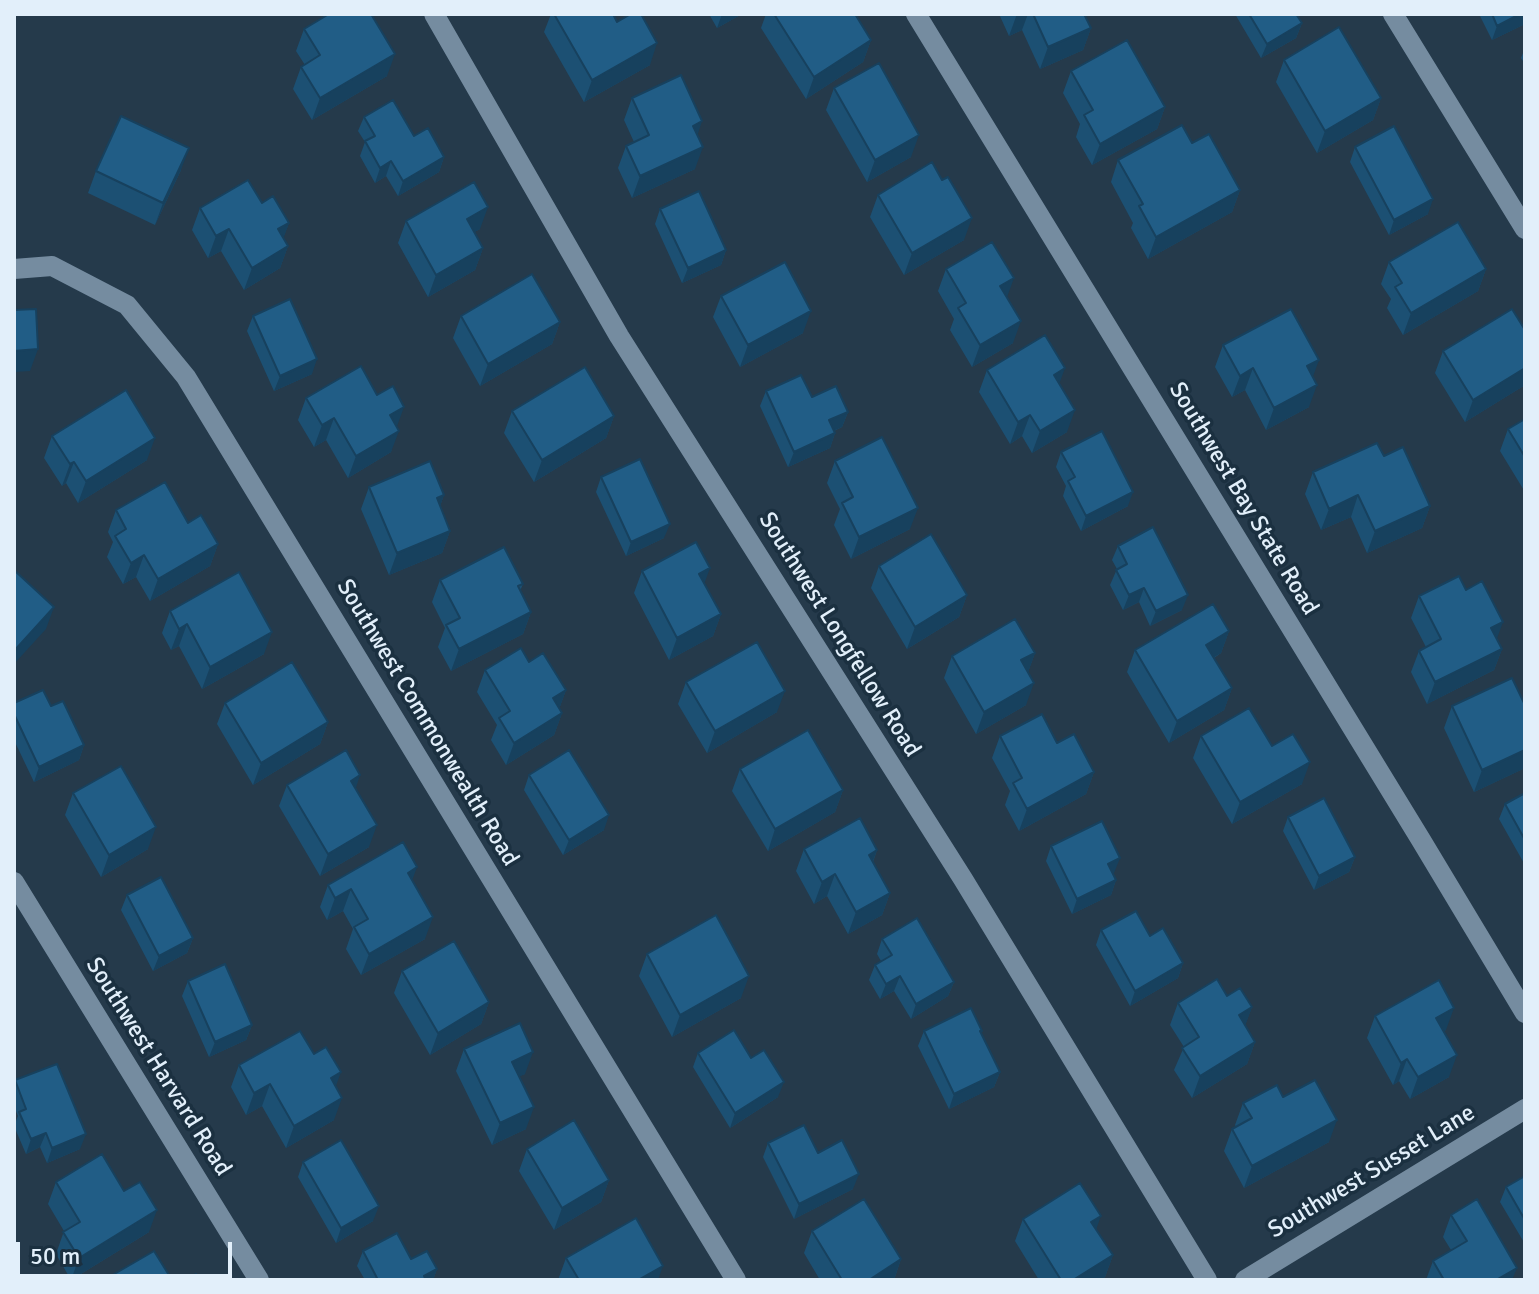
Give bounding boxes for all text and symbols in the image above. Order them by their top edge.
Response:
street label: Southwest Bay State Road [1162,377,1324,621]
street label: Southwest Longfellow Road [752,507,926,763]
street label: Southwest Commonwealth Road [330,574,524,872]
street label: Southwest Harvard Road [79,952,237,1182]
street label: Southwest Susset Lane [1263,1099,1481,1245]
scale bar [20,1226,236,1276]
text: 50 m [30,1241,80,1271]

